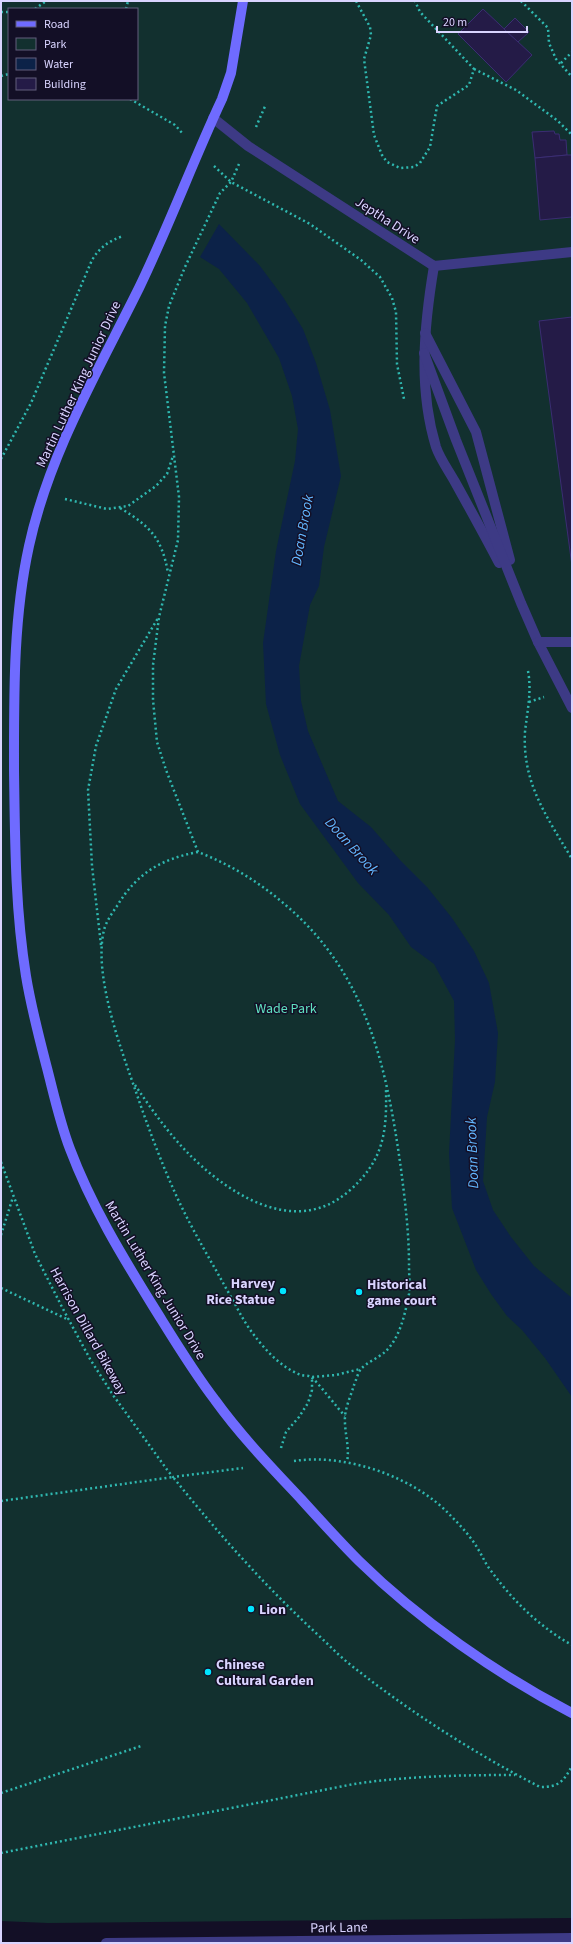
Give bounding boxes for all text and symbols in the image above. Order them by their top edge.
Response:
legend [8,8,138,100]
scale bar [437,8,527,34]
text: 20 m [443,14,467,31]
text: Road [44,16,70,33]
text: Park [44,36,66,53]
text: Water [44,56,74,73]
text: Building [44,76,86,93]
street label: Jeptha Drive [351,192,424,249]
street label: Martin Luther King Junior Drive [31,298,126,471]
water label: Doan Brook [286,492,319,567]
water label: Doan Brook [320,813,384,881]
park label: Wade Park [255,999,317,1019]
water label: Doan Brook [461,1116,484,1189]
street label: Martin Luther King Junior Drive [100,1197,211,1364]
street label: Harrison Dillard Bikeway [45,1264,132,1400]
place label: Harvey Rice Statue [206,1274,276,1310]
place label: Historical game court [367,1275,437,1311]
marker: Harvey Rice Statue [278,1286,288,1296]
marker: Historical game court [354,1287,364,1297]
place label: Lion [259,1600,286,1620]
marker: Lion [246,1604,256,1614]
place label: Chinese Cultural Garden [216,1655,314,1691]
marker: Chinese Cultural Garden [203,1667,213,1677]
street label: Park Lane [310,1917,368,1938]

